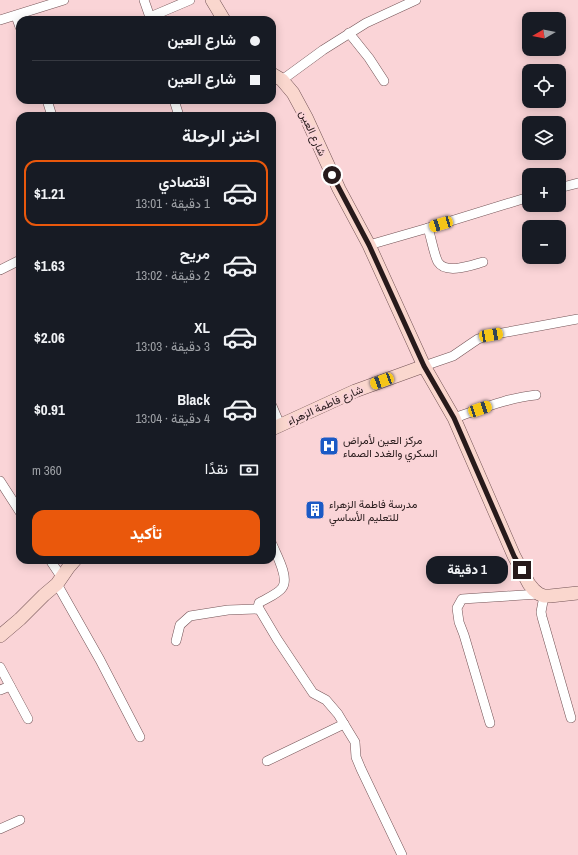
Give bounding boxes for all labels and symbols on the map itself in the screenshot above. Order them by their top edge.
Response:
north arrow [522,12,566,56]
street label: شارع العين [295,108,330,159]
route start [323,166,341,184]
car [428,215,454,233]
car [478,327,504,343]
car [369,371,395,391]
street label: شارع فاطمة الزهراء [285,382,366,429]
car [467,399,493,419]
place label: مركز العين لأمراض السكري والغدد الصماء [343,433,437,463]
hospital icon: مركز العين لأمراض السكري والغدد الصماء [318,435,340,457]
place label: مدرسة فاطمة الزهراء للتعليم الأساسي [329,497,417,527]
building icon: مدرسة فاطمة الزهراء للتعليم الأساسي [304,499,326,521]
callout: 1 دقيقة [426,556,508,584]
route end [513,561,531,579]

